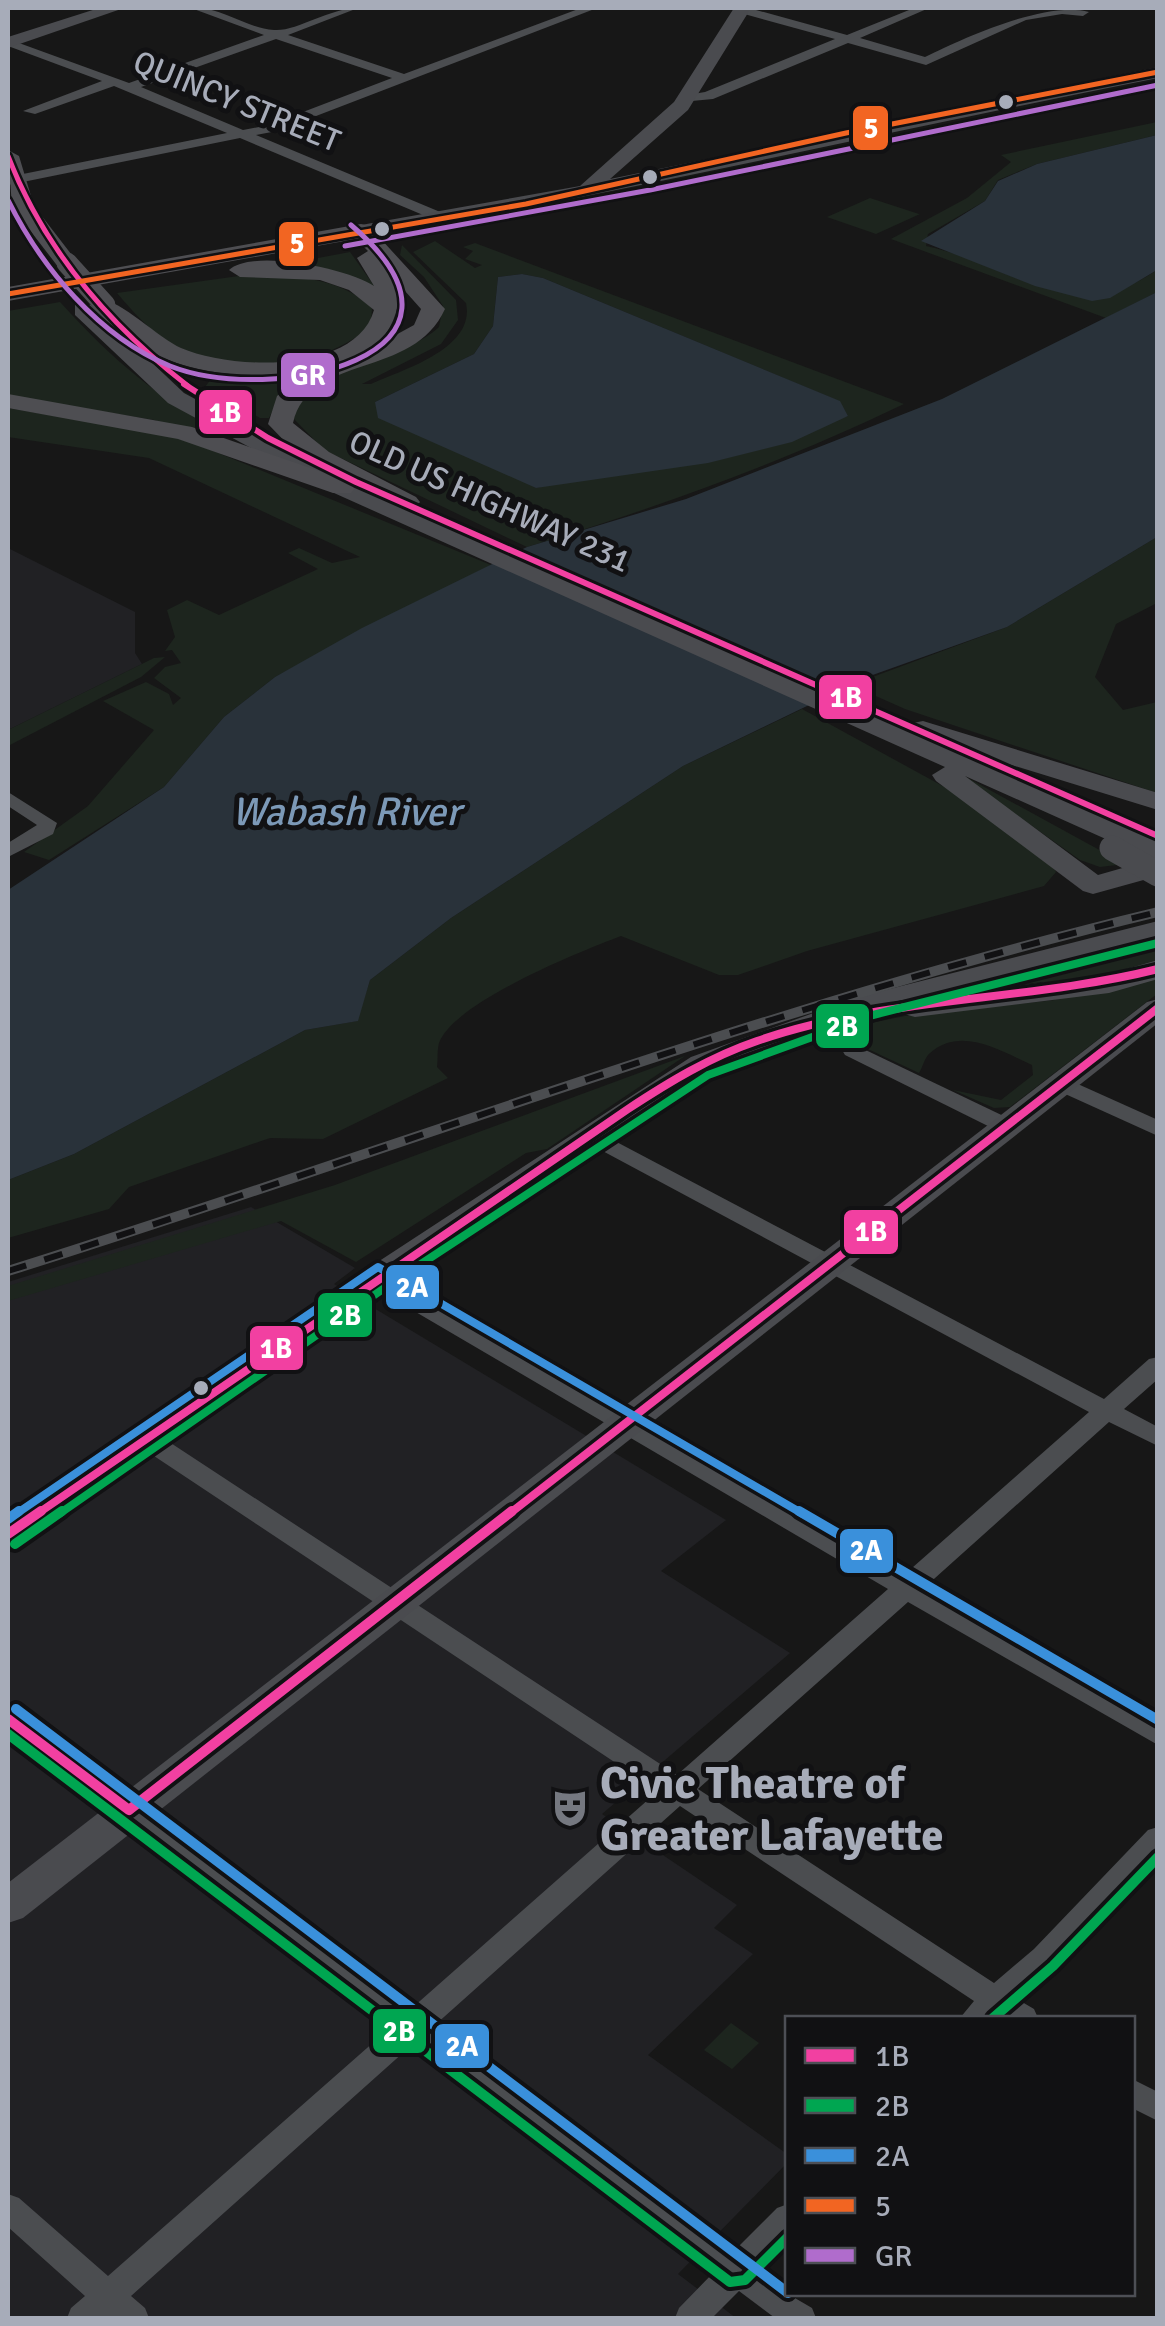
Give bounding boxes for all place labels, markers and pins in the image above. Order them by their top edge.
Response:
unlabelled marker [996,92,1016,112]
unlabelled marker [640,167,660,187]
unlabelled marker [372,219,392,239]
unlabelled marker [191,1378,211,1398]
place label: Civic Theatre of Greater Lafayette [600,1756,944,1863]
theatre icon: Civic Theatre of Greater Lafayette [549,1787,591,1829]

